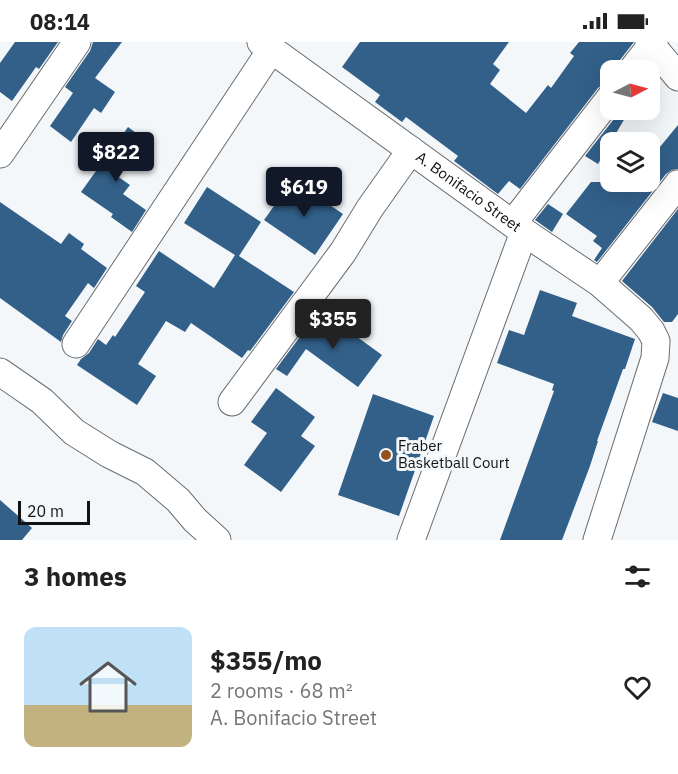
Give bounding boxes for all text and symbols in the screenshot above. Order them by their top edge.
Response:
text: 08:14 [30,7,90,36]
north arrow [600,60,660,120]
map controls [600,60,660,192]
pin: $822 [80,132,152,183]
button: layers [600,132,660,192]
text: $822 [92,138,140,165]
street label: A. Bonifacio Street [412,147,525,236]
pin: $619 [268,167,340,218]
text: $619 [280,173,328,200]
pin: $355 [297,299,369,350]
text: $355 [309,305,357,332]
place label: Fraber Basketball Court [398,436,510,472]
marker: Fraber Basketball Court [379,448,393,462]
scale bar [18,498,90,526]
text: 20 m [27,501,64,521]
text: 3 homes [24,559,127,593]
icon: filters [621,560,654,593]
text: $355/mo [210,643,322,677]
icon: home [72,651,144,723]
icon: heart [621,671,654,704]
text: 2 rooms · 68 m² [210,677,353,704]
text: A. Bonifacio Street [210,704,377,731]

